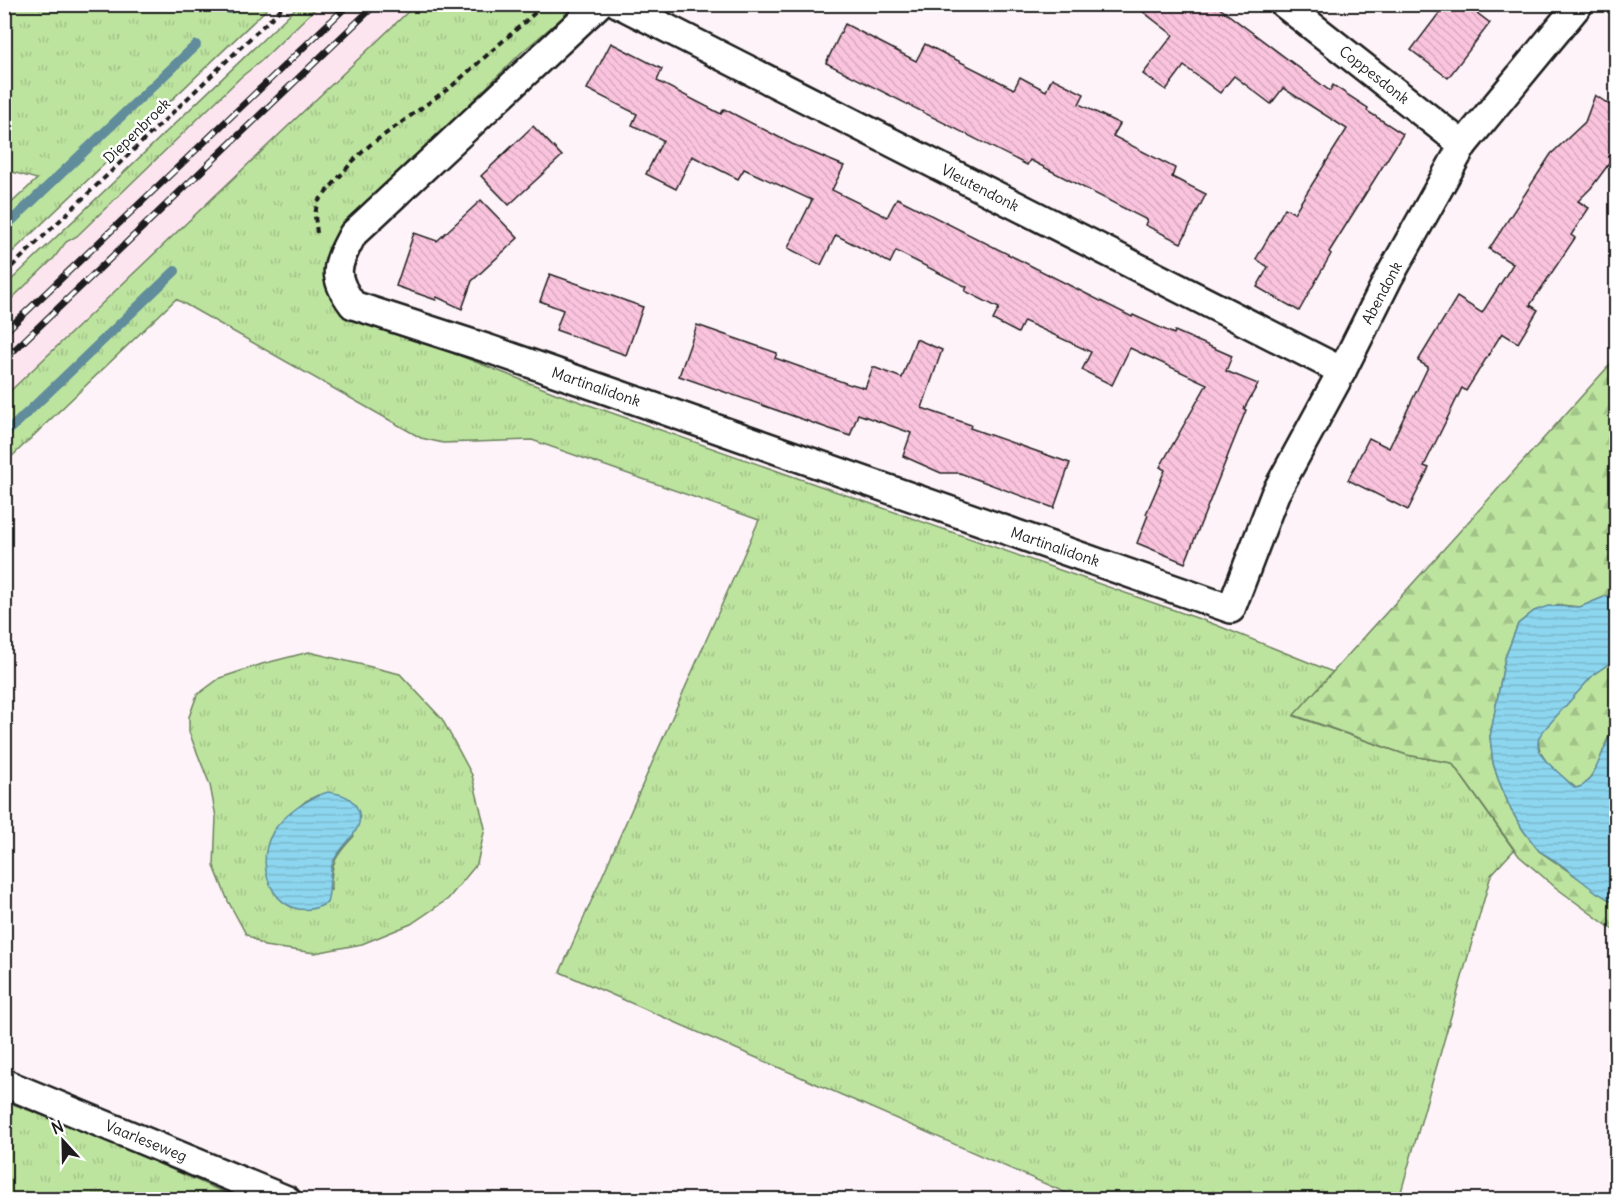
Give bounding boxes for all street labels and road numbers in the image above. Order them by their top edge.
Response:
street label: Coppesdonk [1335,41,1413,108]
street label: Diepenbroek [99,94,174,167]
street label: Vleutendonk [938,160,1023,215]
street label: Abendonk [1357,258,1406,327]
street label: Martinalidonk [549,362,643,411]
street label: Martinalidonk [1008,522,1102,571]
street label: Vaarleseweg [102,1116,190,1166]

